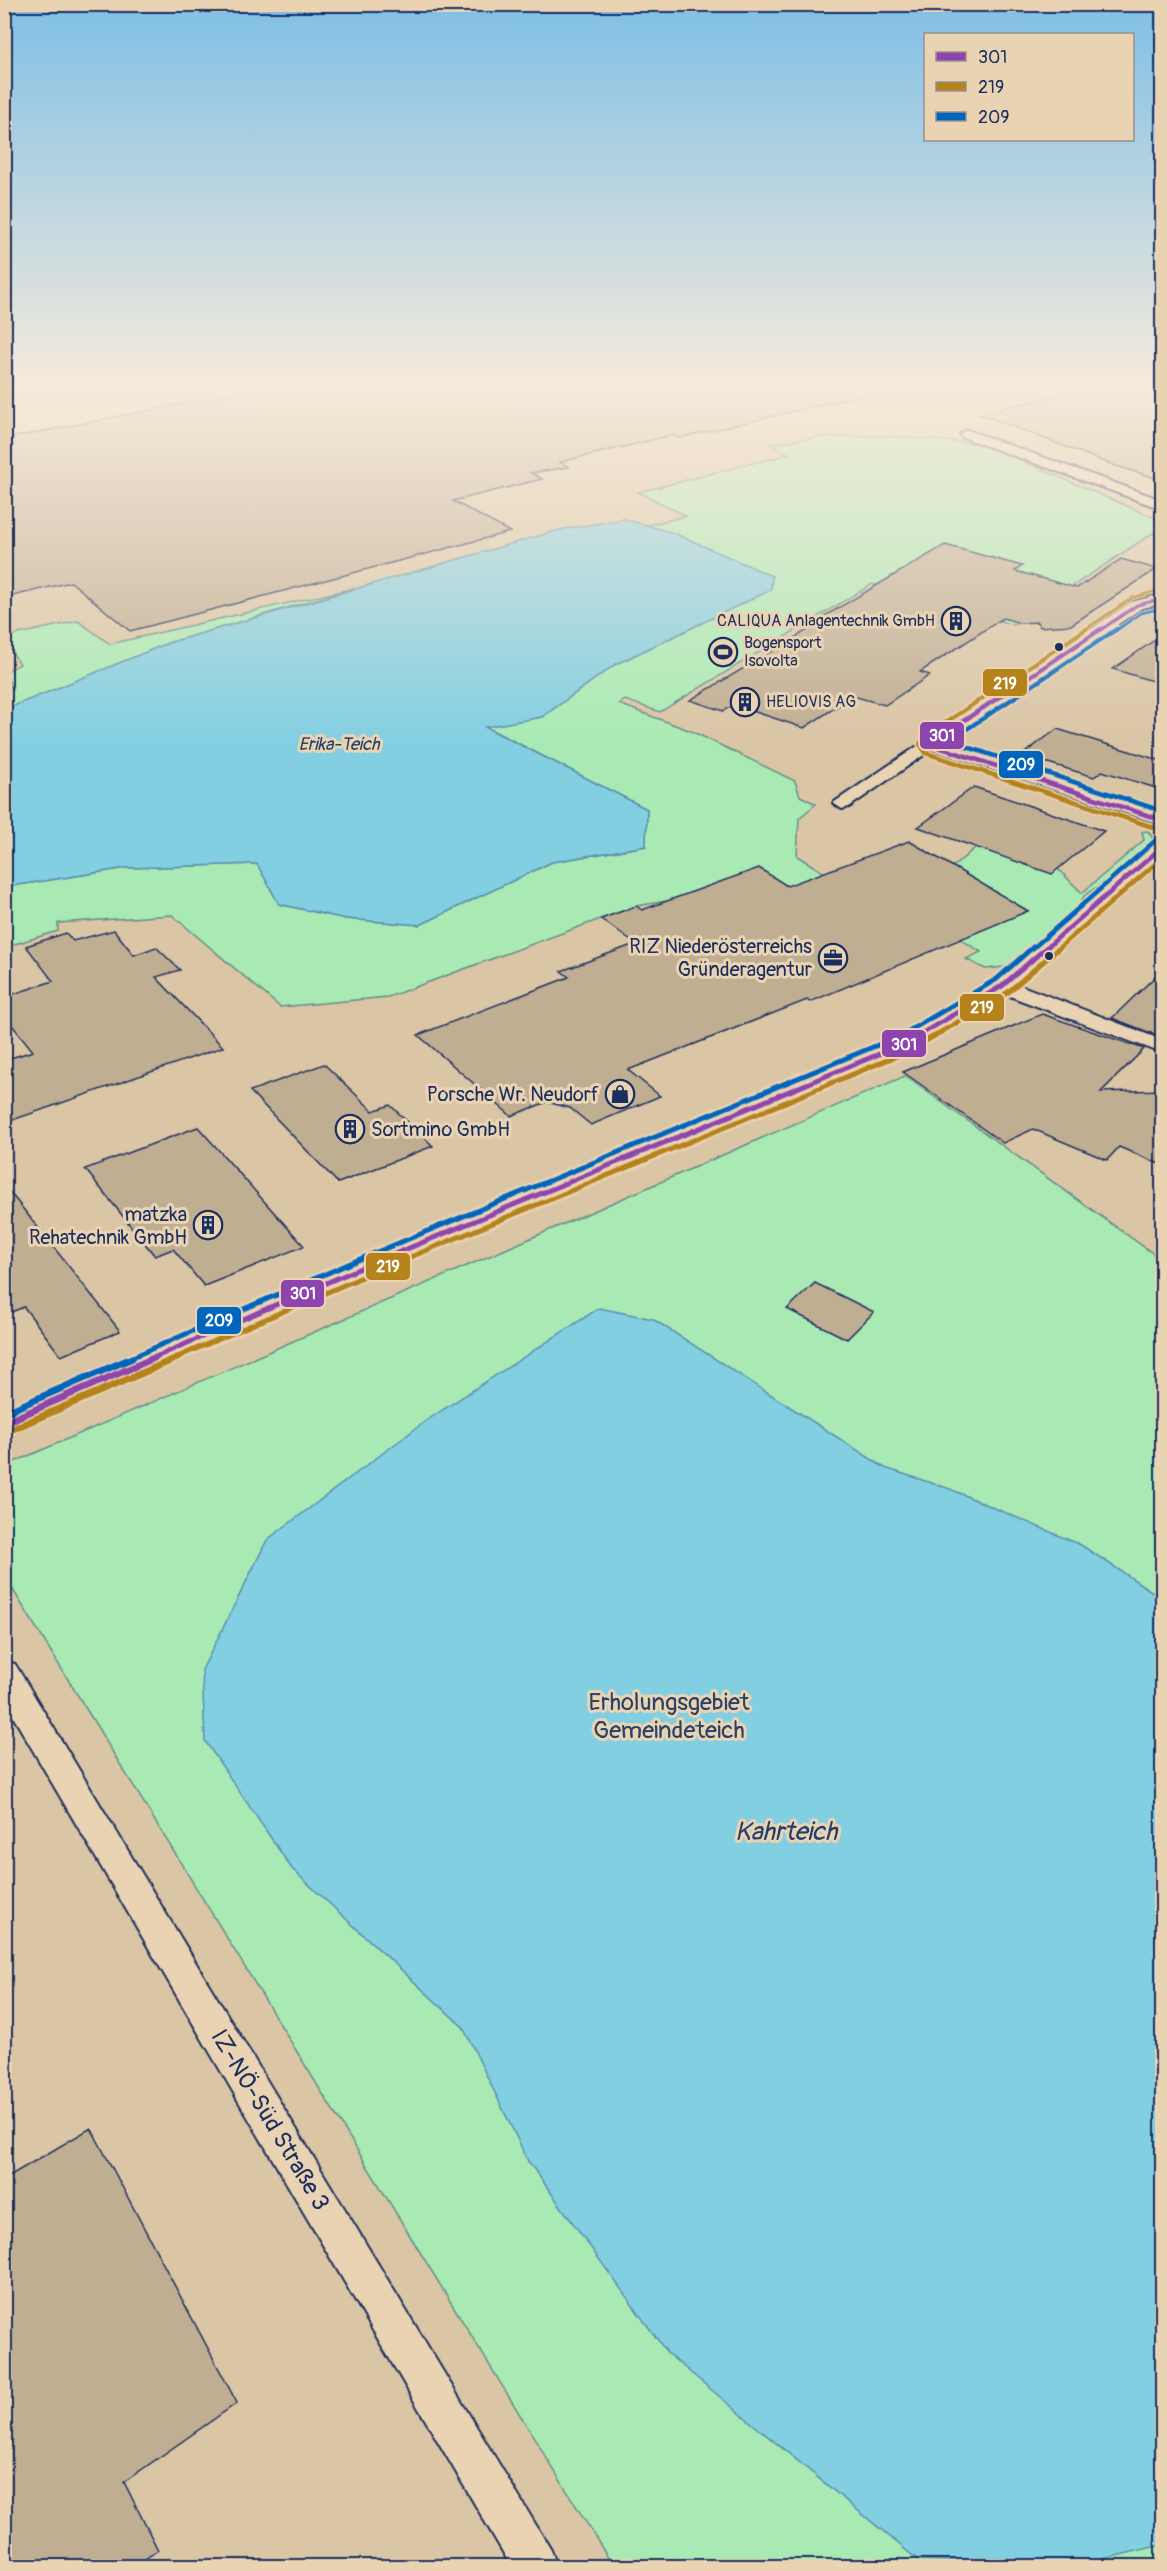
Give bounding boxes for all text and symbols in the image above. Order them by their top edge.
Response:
legend [924,33,1134,141]
text: 301 [978,46,1007,69]
text: 219 [978,76,1004,99]
text: 209 [978,106,1010,129]
building icon: CALIQUA Anlagentechnik GmbH [940,605,972,637]
place label: CALIQUA Anlagentechnik GmbH [717,611,935,631]
place label: Bogensport Isovolta [744,633,822,671]
sports icon: Bogensport Isovolta [707,636,739,668]
unlabelled marker [1053,641,1065,653]
line badge: 219 [982,668,1028,697]
text: 219 [993,674,1017,694]
building icon: HELIOVIS AG [729,686,761,718]
place label: HELIOVIS AG [766,692,856,712]
line badge: 301 [919,721,965,750]
text: 301 [929,726,955,746]
water label: Erika-Teich [298,733,381,756]
line badge: 209 [998,750,1044,779]
text: 209 [1007,755,1035,775]
place label: RIZ Niederösterreichs Gründeragentur [629,934,812,982]
office icon: RIZ Niederösterreichs Gründeragentur [817,942,849,974]
unlabelled marker [1043,950,1055,962]
line badge: 219 [959,993,1005,1022]
text: 219 [970,998,994,1018]
line badge: 301 [881,1029,927,1058]
text: 301 [891,1035,917,1055]
shop icon: Porsche Wr. Neudorf [604,1078,636,1110]
place label: Porsche Wr. Neudorf [427,1082,599,1107]
building icon: Sortmino GmbH [334,1113,366,1145]
place label: Sortmino GmbH [371,1117,510,1142]
place label: matzka Rehatechnik GmbH [29,1202,187,1250]
building icon: matzka Rehatechnik GmbH [192,1209,224,1241]
line badge: 219 [365,1252,411,1281]
text: 219 [376,1257,400,1277]
line badge: 301 [280,1279,325,1308]
text: 301 [290,1284,316,1304]
line badge: 209 [196,1306,242,1335]
text: 209 [205,1311,233,1331]
park label: Erholungsgebiet Gemeindeteich [589,1688,750,1745]
water label: Kahrteich [735,1816,839,1848]
street label: IZ-NÖ-Süd Straße 3 [204,2024,336,2216]

